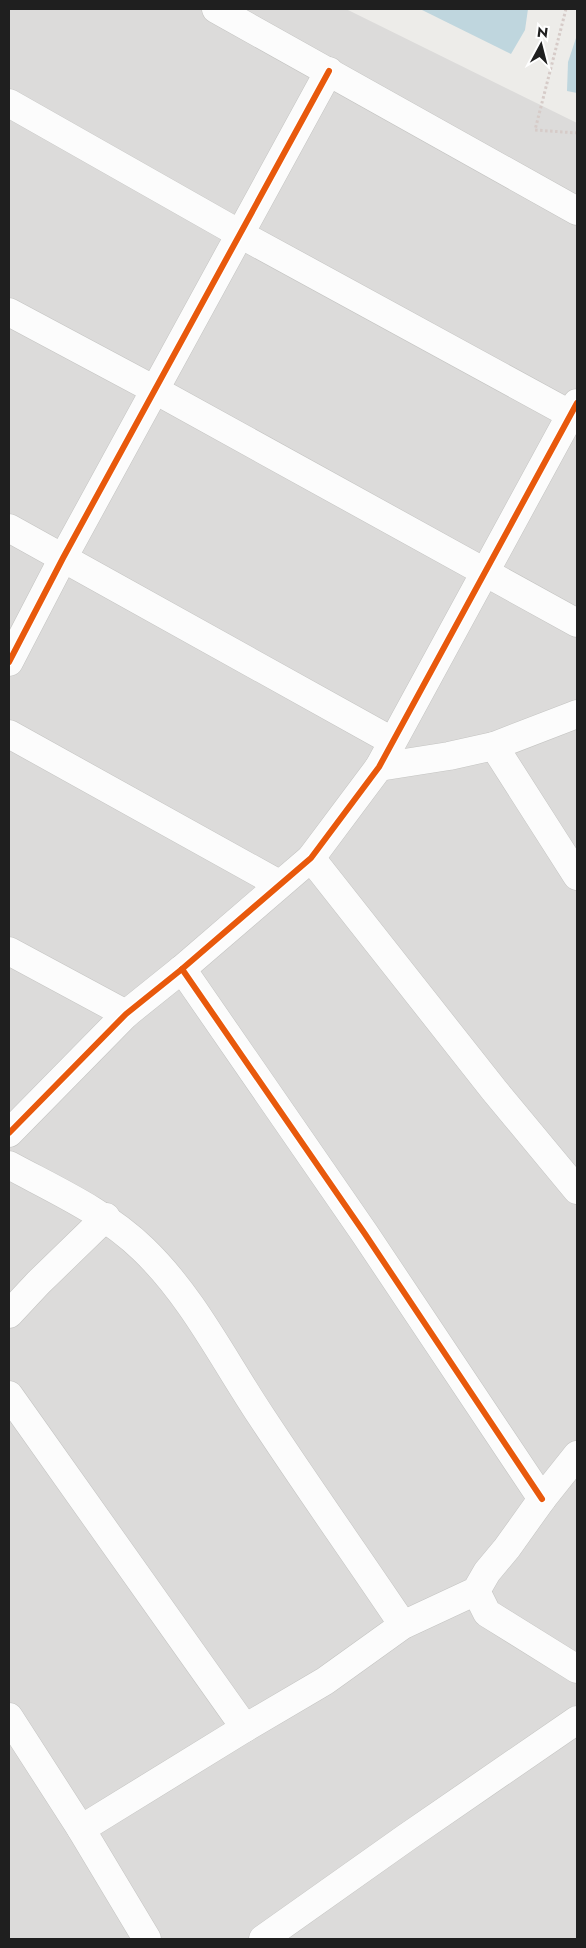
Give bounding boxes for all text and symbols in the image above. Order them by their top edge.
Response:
north arrow [516,20,566,70]
text: N [536,21,549,43]

